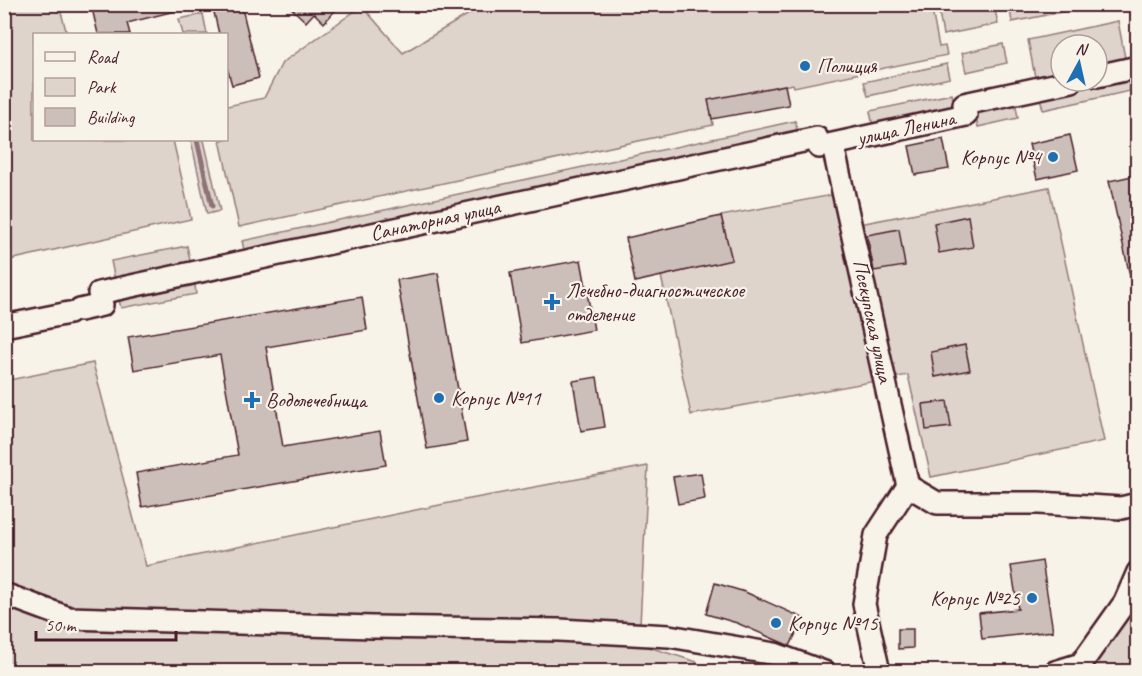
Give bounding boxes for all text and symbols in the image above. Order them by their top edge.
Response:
legend [33,33,228,141]
north arrow [1049,33,1109,93]
text: N [1075,39,1090,60]
text: Road [87,46,120,68]
place label: Полиция [817,53,878,79]
marker: Полиция [798,59,812,73]
text: Park [87,76,117,98]
street label: улица Ленина [853,104,960,152]
text: Building [87,106,136,128]
place label: Корпус №4 [961,144,1044,170]
marker: Корпус №4 [1046,150,1060,164]
street label: Санаторная улица [368,193,504,246]
street label: Псекупская улица [847,257,899,387]
place label: Лечебно-диагностическое отделение [566,277,746,327]
marker: Лечебно-диагностическое отделение [543,293,561,311]
place label: Корпус №11 [451,385,542,411]
place label: Водолечебница [266,387,369,413]
marker: Водолечебница [243,391,261,409]
marker: Корпус №11 [432,391,446,405]
place label: Корпус №25 [930,585,1022,611]
marker: Корпус №25 [1025,591,1039,605]
scale bar [36,604,176,642]
place label: Корпус №15 [788,610,879,636]
text: 50 m [45,614,78,636]
marker: Корпус №15 [769,616,783,630]

